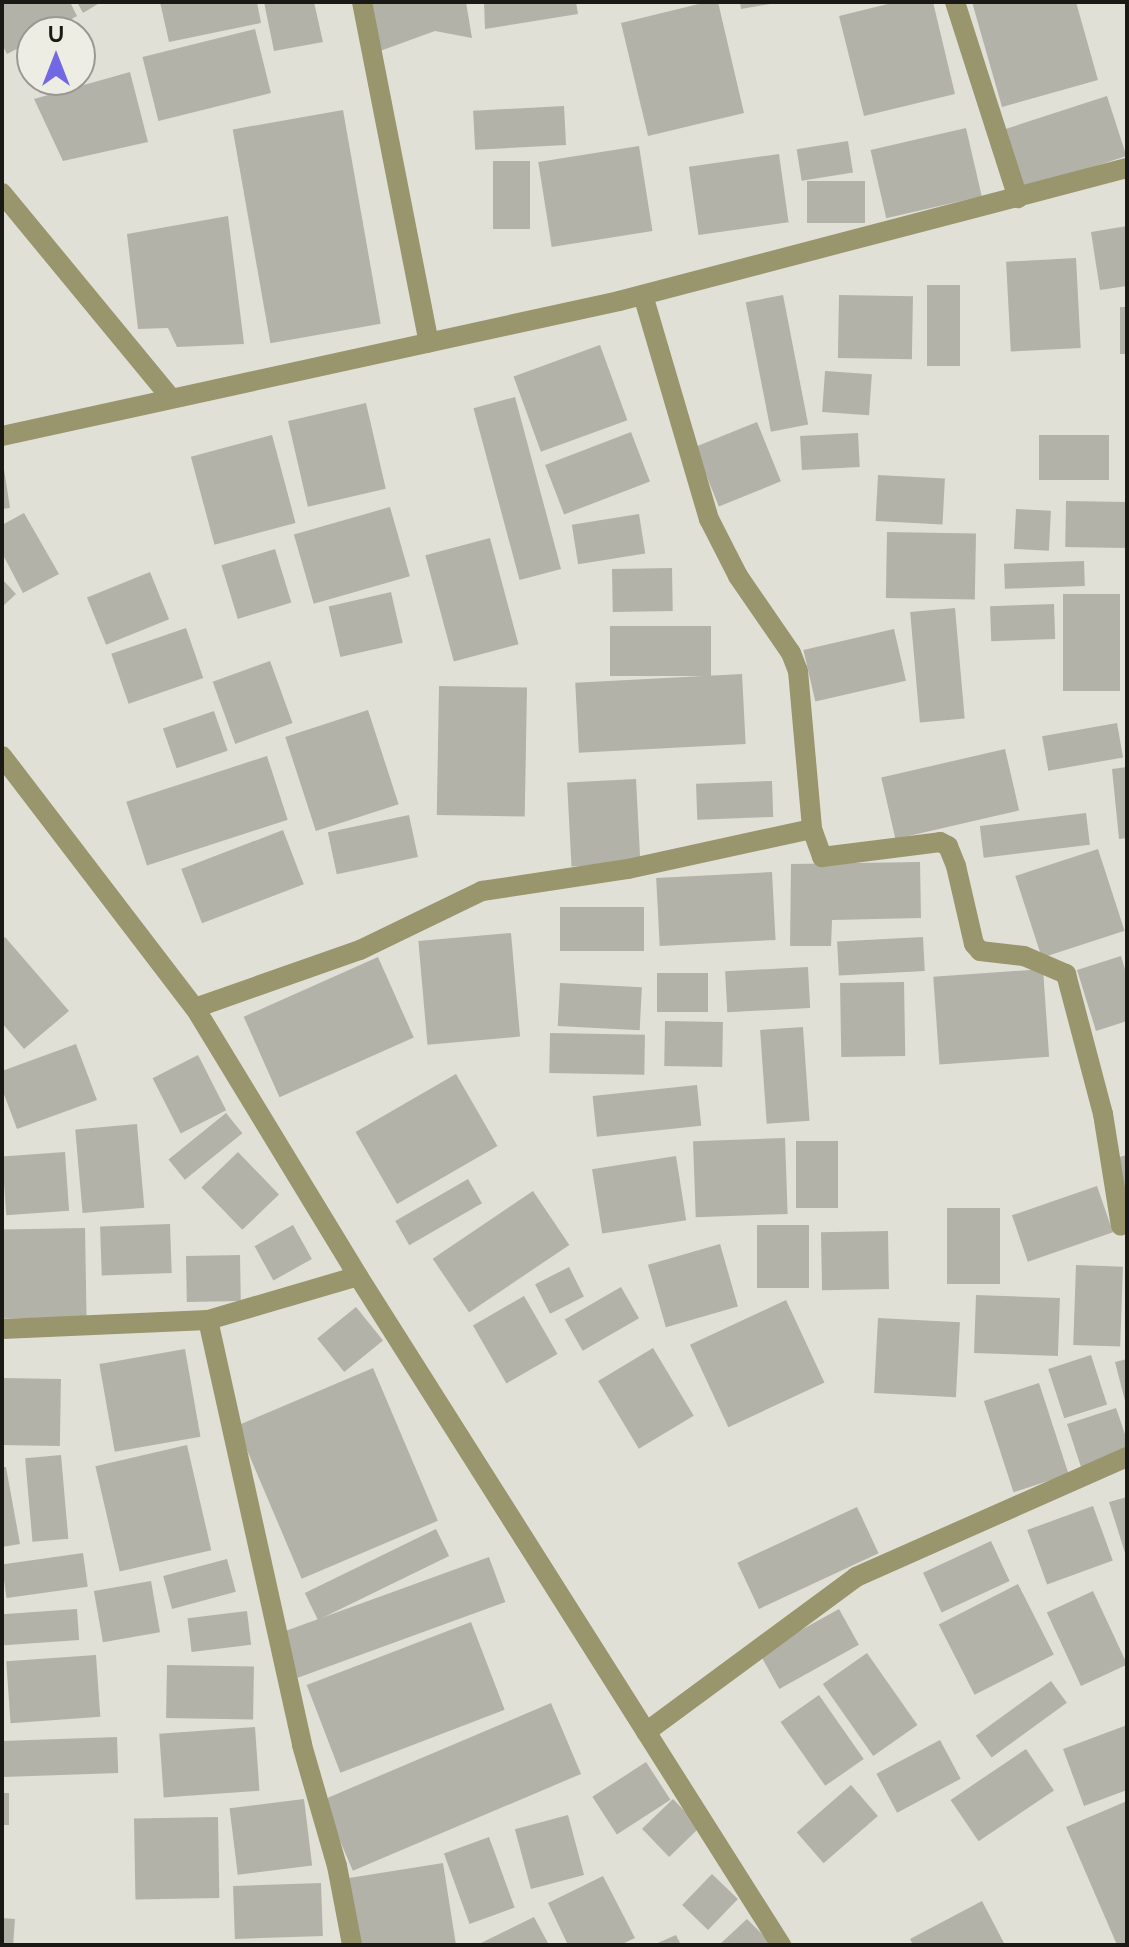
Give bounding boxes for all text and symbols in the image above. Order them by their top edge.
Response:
north arrow [16,16,96,96]
text: U [48,21,64,47]

